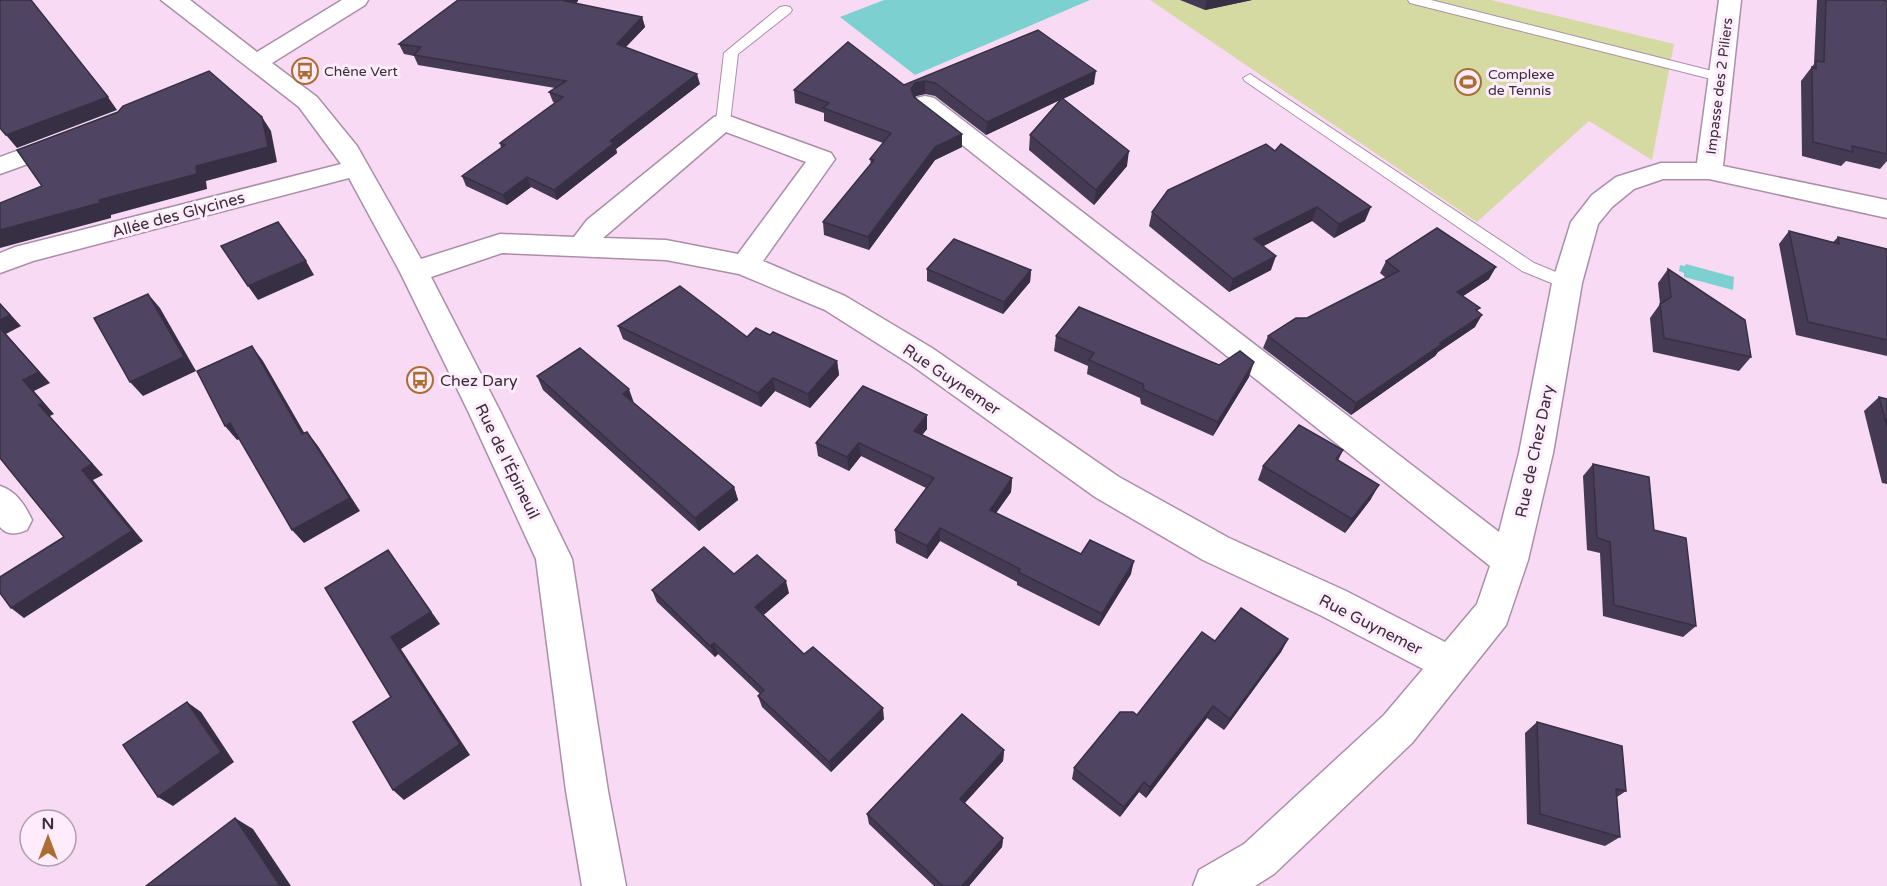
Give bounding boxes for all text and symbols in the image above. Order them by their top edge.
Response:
street label: Impasse des 2 Piliers [1703,16,1736,155]
bus stop icon: Chêne Vert [290,56,320,86]
place label: Chêne Vert [324,63,399,80]
place label: Complexe de Tennis [1488,66,1554,99]
sports icon: Complexe de Tennis [1453,67,1483,97]
street label: Allée des Glycines [110,188,247,242]
street label: Rue Guynemer [899,340,1005,420]
bus stop icon: Chez Dary [405,365,435,395]
place label: Chez Dary [440,371,518,391]
street label: Rue de Chez Dary [1511,383,1559,519]
street label: Rue de l'Épineuil [471,400,544,522]
street label: Rue Guynemer [1315,590,1426,660]
north arrow [18,808,78,868]
text: N [42,814,54,834]

